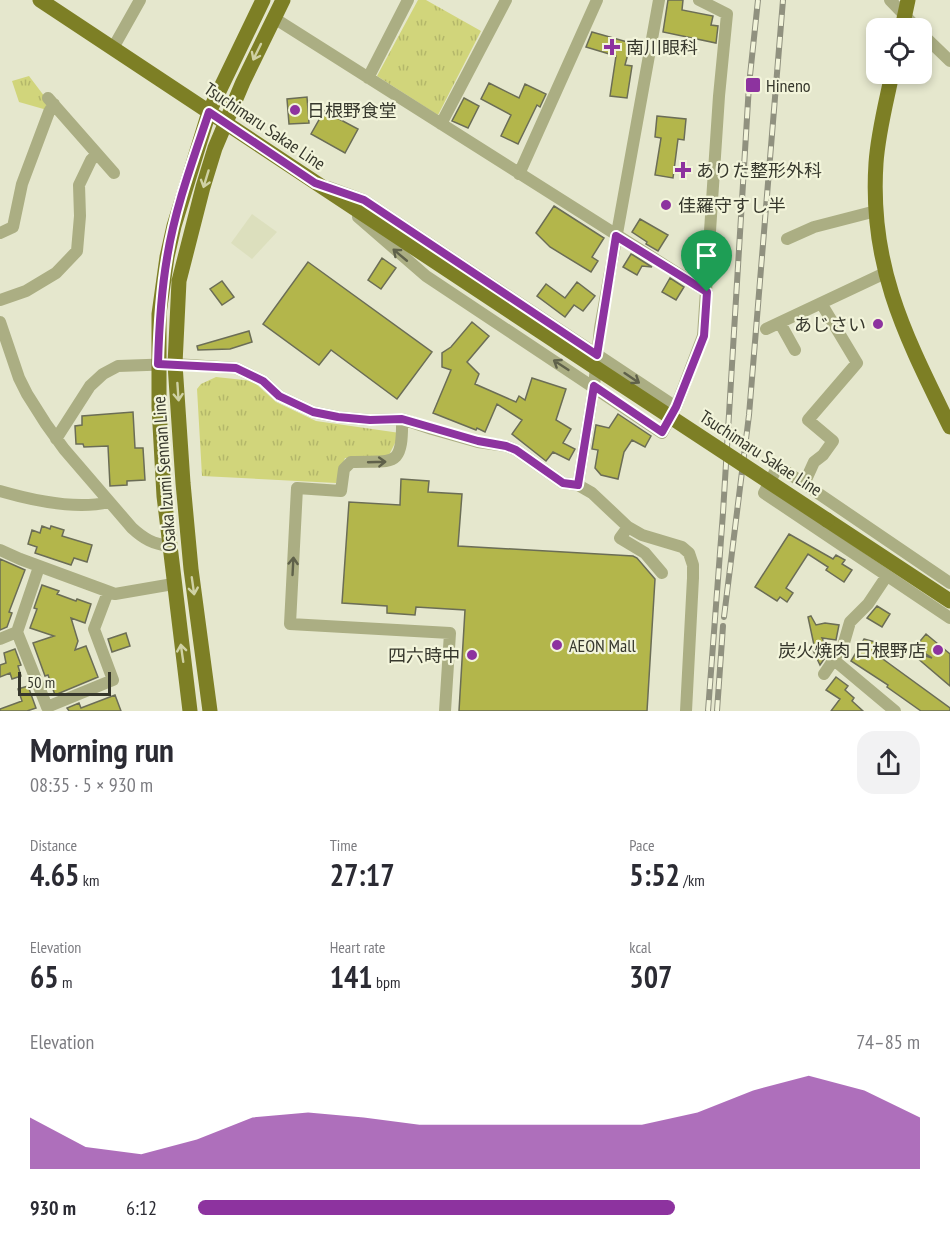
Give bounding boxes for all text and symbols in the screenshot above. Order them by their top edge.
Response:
map controls [866,18,932,84]
button: locate [866,18,932,84]
place label: 南川眼科 [626,36,698,59]
marker: 南川眼科 [603,38,621,56]
one-way arrow [251,43,262,61]
place label: Hineno [766,74,811,97]
marker: Hineno [744,76,762,94]
street label: Tsuchimaru Sakae Line [200,77,330,175]
place label: 日根野食堂 [307,99,397,122]
marker: 日根野食堂 [288,103,302,117]
place label: ありた整形外科 [696,159,822,182]
marker: ありた整形外科 [674,161,692,179]
one-way arrow [199,169,210,188]
place label: 佳羅守すし半 [678,194,786,217]
marker: 佳羅守すし半 [659,198,673,212]
pin [681,230,732,292]
icon: arrive [690,239,723,272]
one-way arrow [393,249,409,262]
place label: あじさい [794,313,866,336]
marker: あじさい [871,317,885,331]
one-way arrow [553,359,570,371]
one-way arrow [623,372,639,384]
one-way arrow [172,381,183,401]
street label: Osaka Izumi Sennan Line [147,396,181,552]
street label: Tsuchimaru Sakae Line [696,405,826,501]
one-way arrow [367,456,386,467]
one-way arrow [287,556,298,576]
one-way arrow [188,576,199,595]
place label: AEON Mall [569,634,636,657]
marker: AEON Mall [550,638,564,652]
place label: 炭火焼肉 日根野店 [778,639,926,662]
marker: 炭火焼肉 日根野店 [931,643,945,657]
one-way arrow [177,644,188,663]
place label: 四六時中 [388,644,460,667]
marker: 四六時中 [465,648,479,662]
scale bar [18,669,111,696]
text: 50 m [27,672,55,692]
text: Morning run [30,728,174,771]
button: share [857,731,920,794]
text: 08:35 · 5 × 930 m [30,772,153,798]
text: Distance [30,835,77,855]
text: Time [330,835,357,855]
text: Pace [629,835,655,855]
text: 4.65 [30,855,79,894]
text: 27:17 [330,855,395,894]
text: 5:52 [629,855,680,894]
text: km [79,870,99,890]
text: /km [680,870,705,890]
text: Elevation [30,937,81,957]
text: Heart rate [330,937,385,957]
text: kcal [629,937,651,957]
text: 65 [30,957,59,996]
text: 141 [330,957,373,996]
text: 307 [629,957,672,996]
text: m [59,972,73,992]
text: bpm [373,972,400,992]
text: Elevation [30,1029,94,1055]
text: 74–85 m [856,1029,920,1055]
text: 930 m [30,1195,76,1221]
text: 6:12 [126,1195,157,1221]

